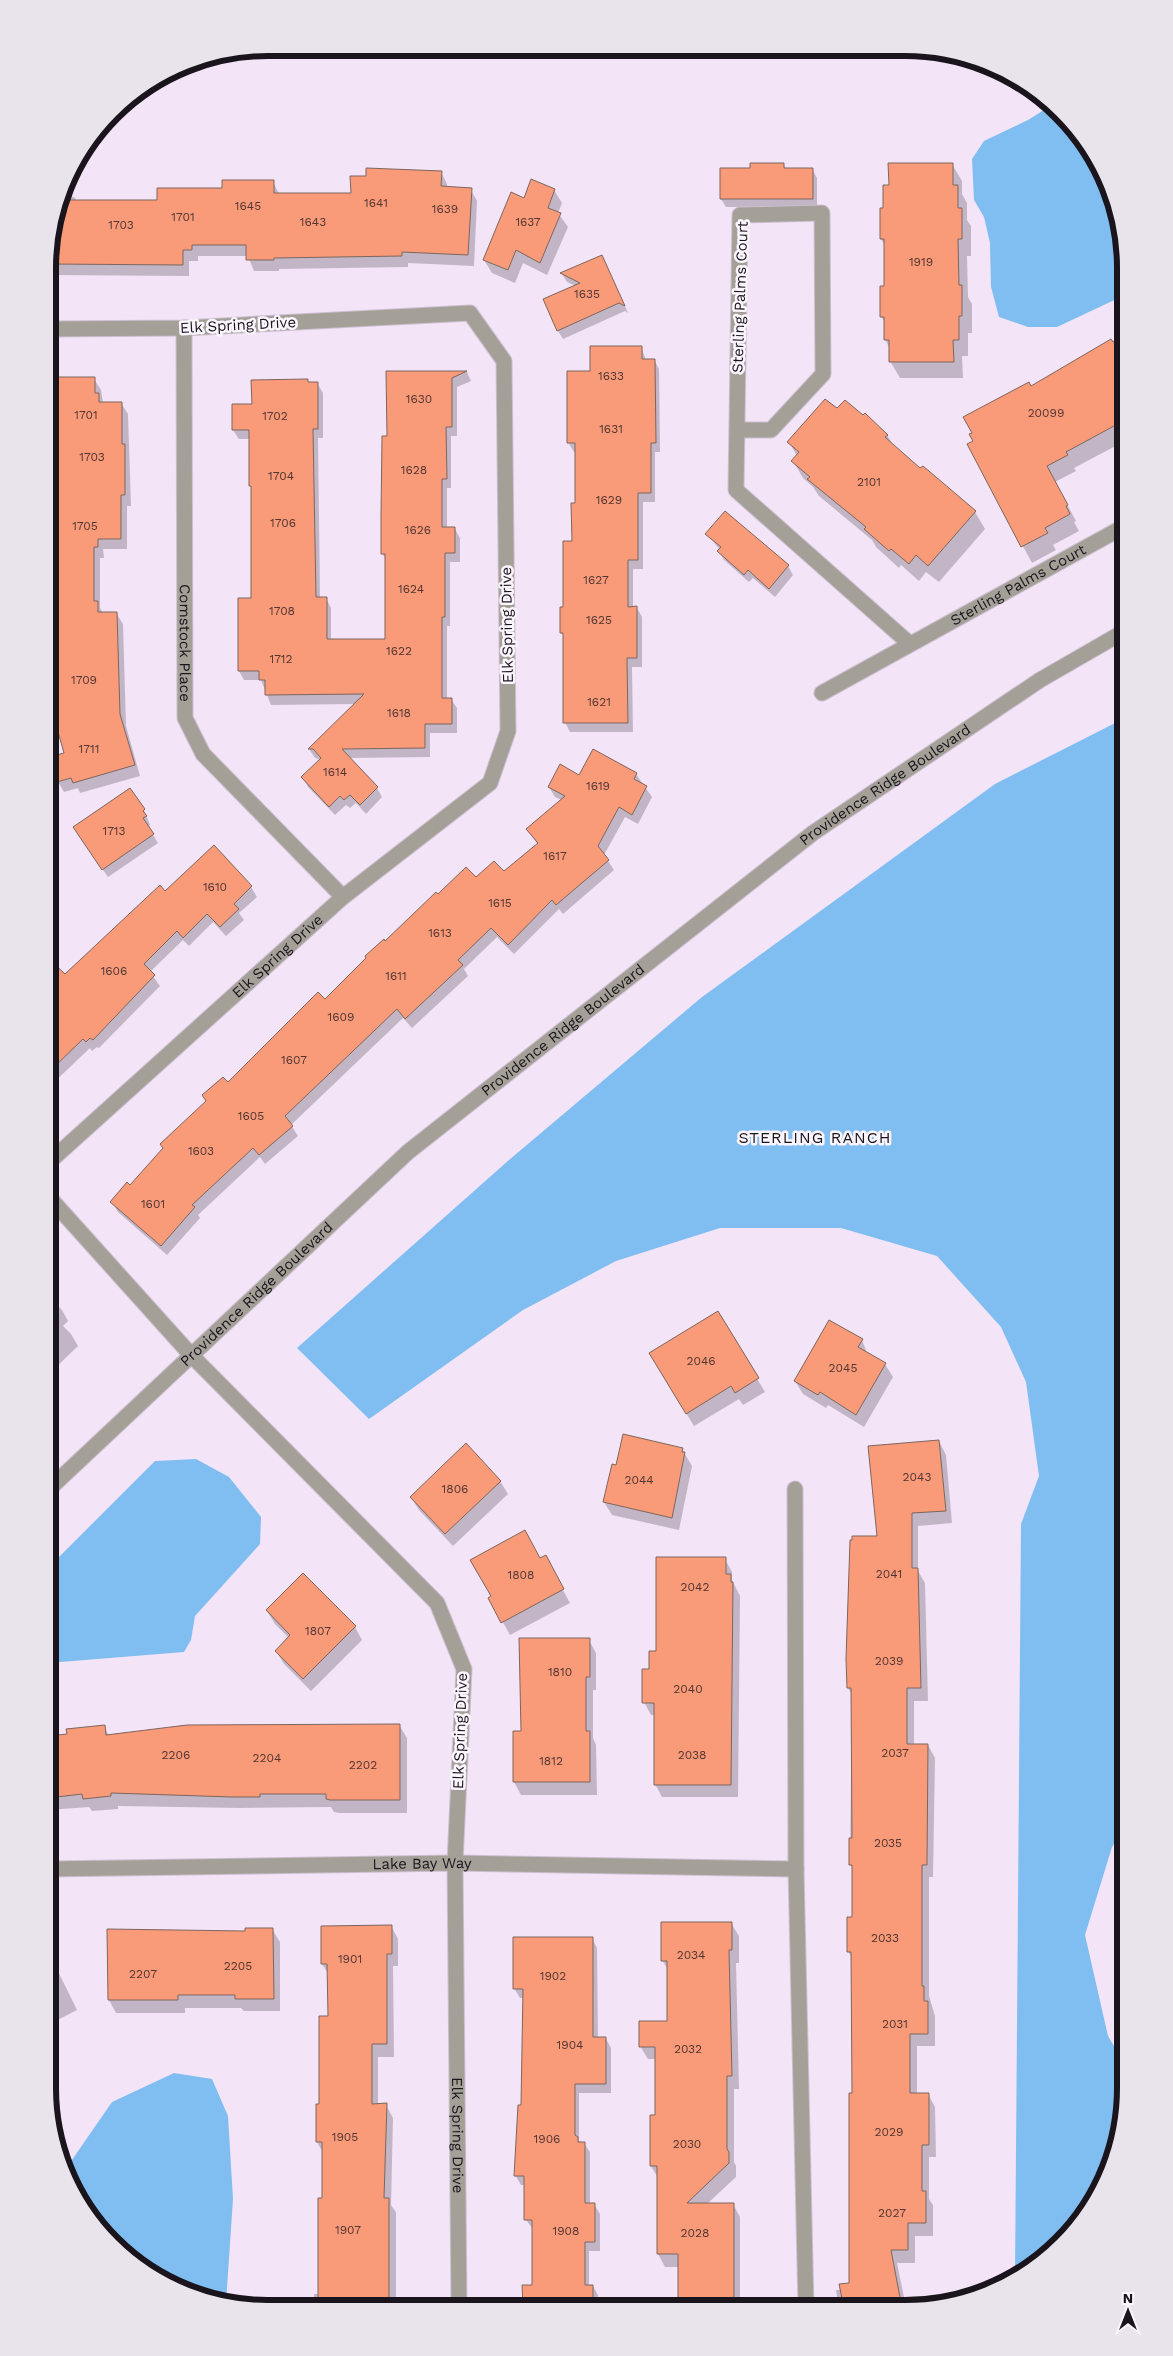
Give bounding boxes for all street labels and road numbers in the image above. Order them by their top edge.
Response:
street label: Sterling Palms Court [728,220,752,373]
street label: Elk Spring Drive [180,313,296,337]
street label: Sterling Palms Court [947,540,1090,629]
street label: Elk Spring Drive [497,567,517,683]
street label: Comstock Place [176,584,194,702]
street label: Providence Ridge Boulevard [796,720,974,849]
street label: Elk Spring Drive [228,910,327,1002]
street label: Providence Ridge Boulevard [478,960,648,1100]
street label: Providence Ridge Boulevard [176,1218,337,1370]
street label: Elk Spring Drive [449,1673,471,1789]
street label: Lake Bay Way [372,1854,472,1873]
street label: Elk Spring Drive [448,2077,467,2194]

